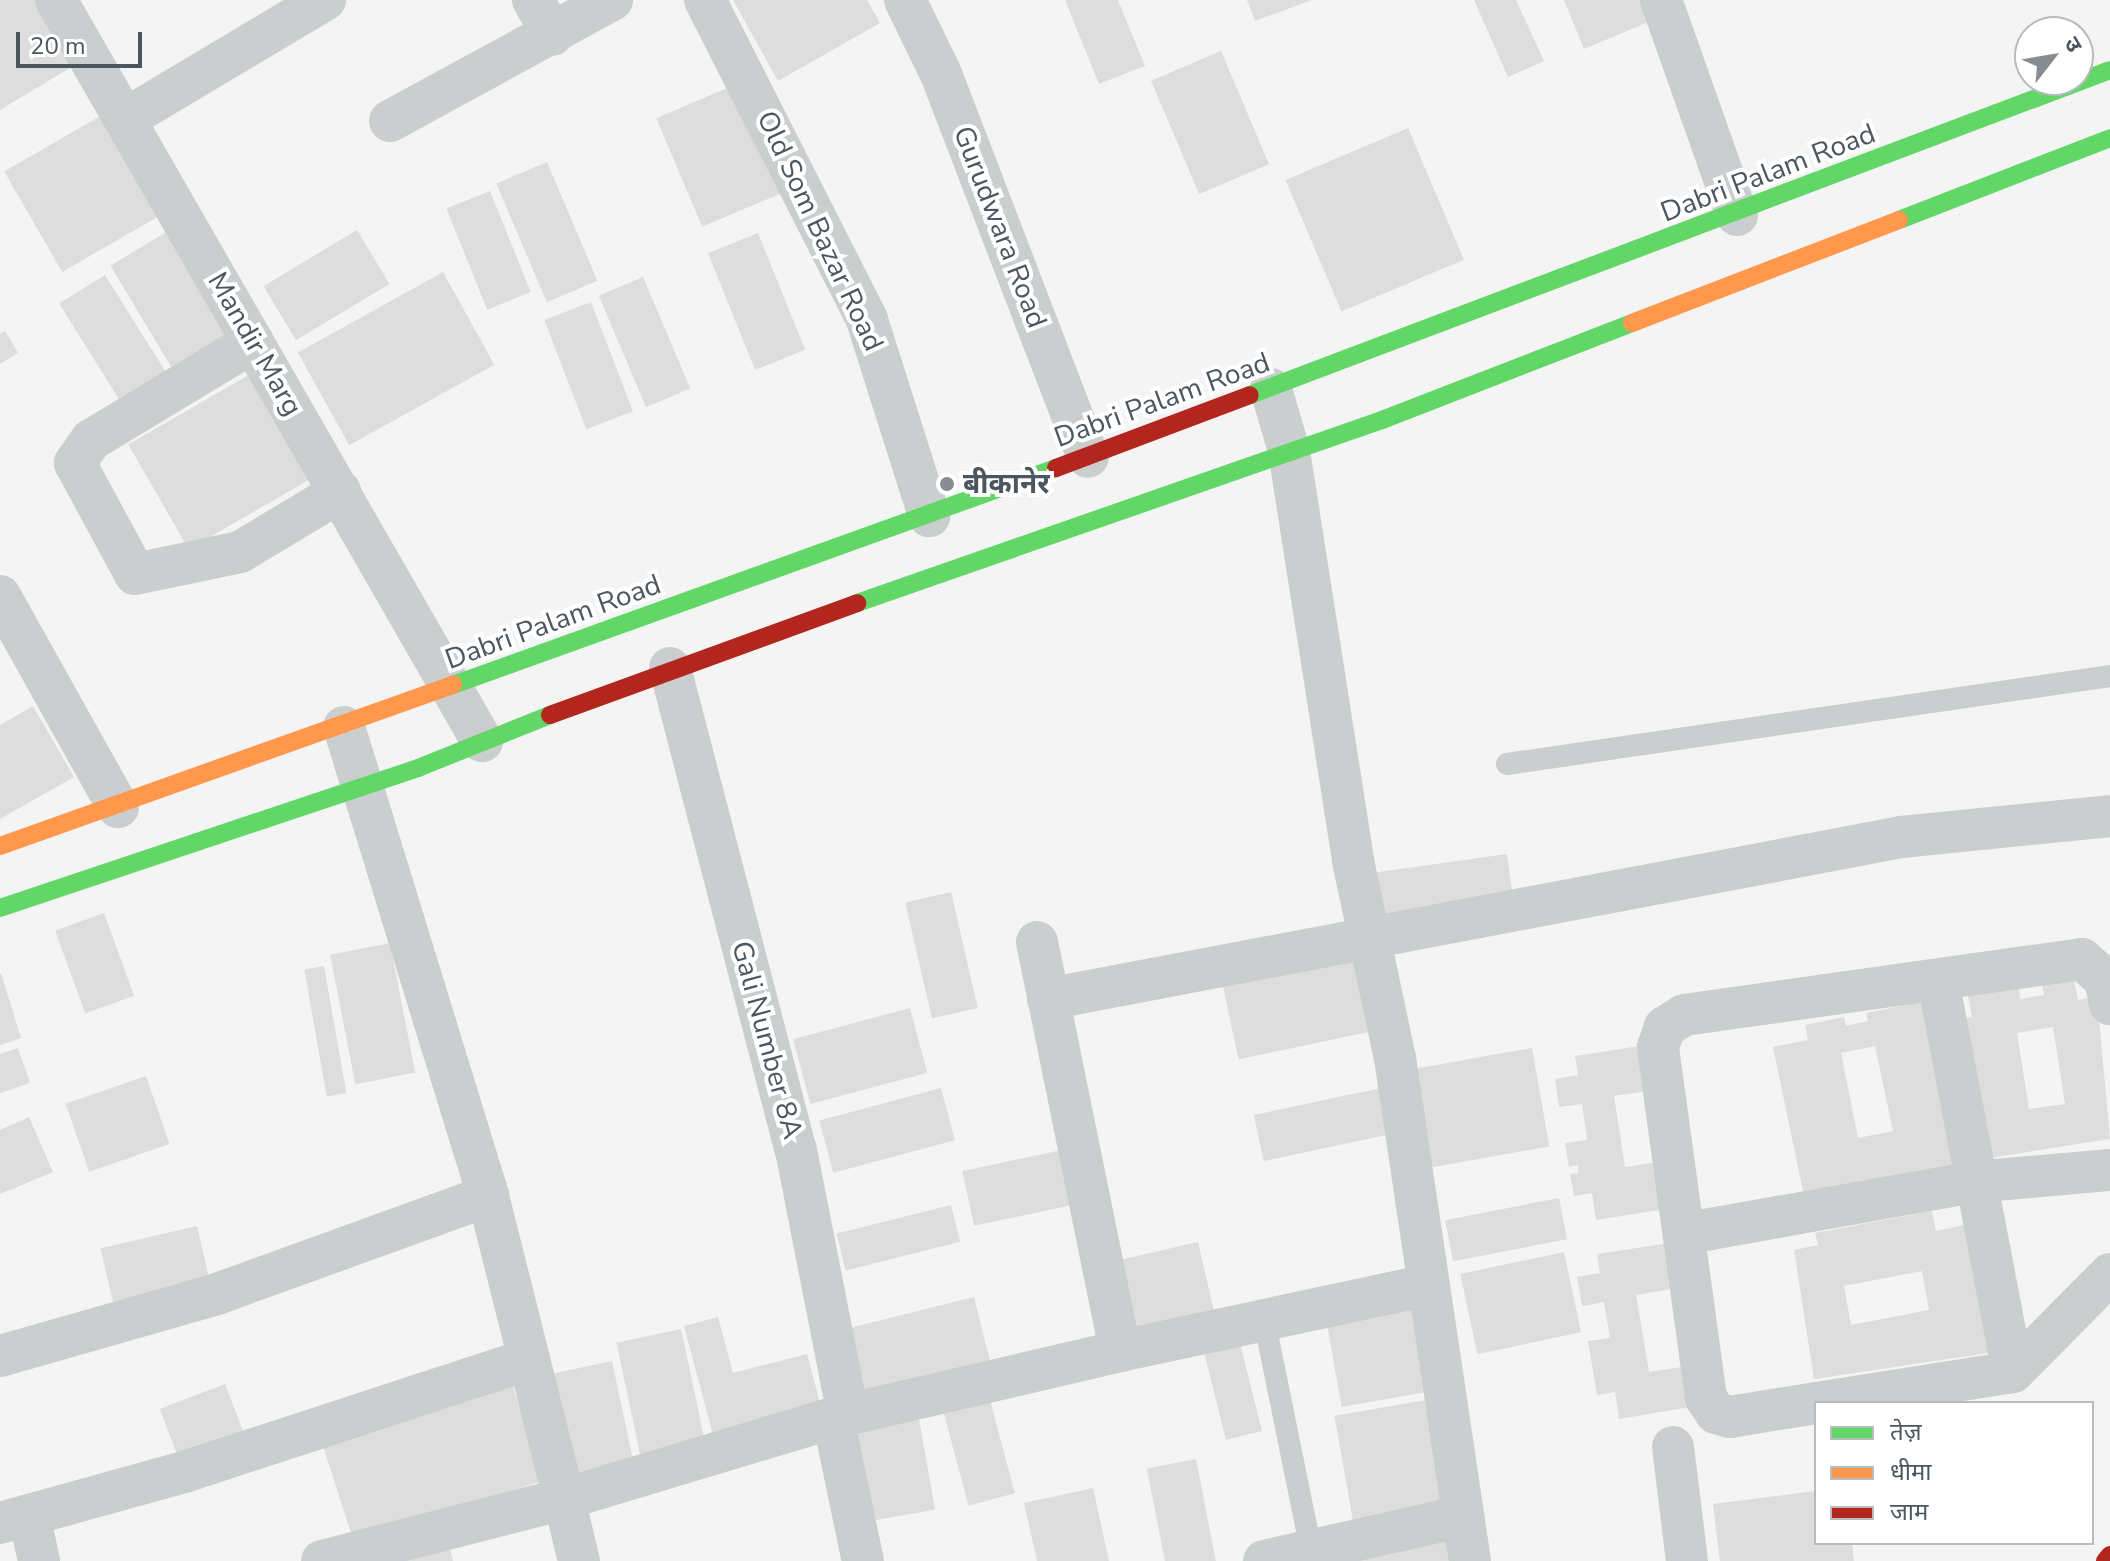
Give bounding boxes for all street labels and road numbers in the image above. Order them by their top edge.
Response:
street label: Old Som Bazar Road [750,106,890,356]
street label: Dabri Palam Road [1656,117,1880,229]
street label: Gurudwara Road [946,121,1054,333]
street label: Mandir Marg [201,266,309,422]
street label: Dabri Palam Road [1050,345,1274,455]
street label: Dabri Palam Road [441,567,665,677]
street label: Gali Number 8A [724,938,810,1142]

